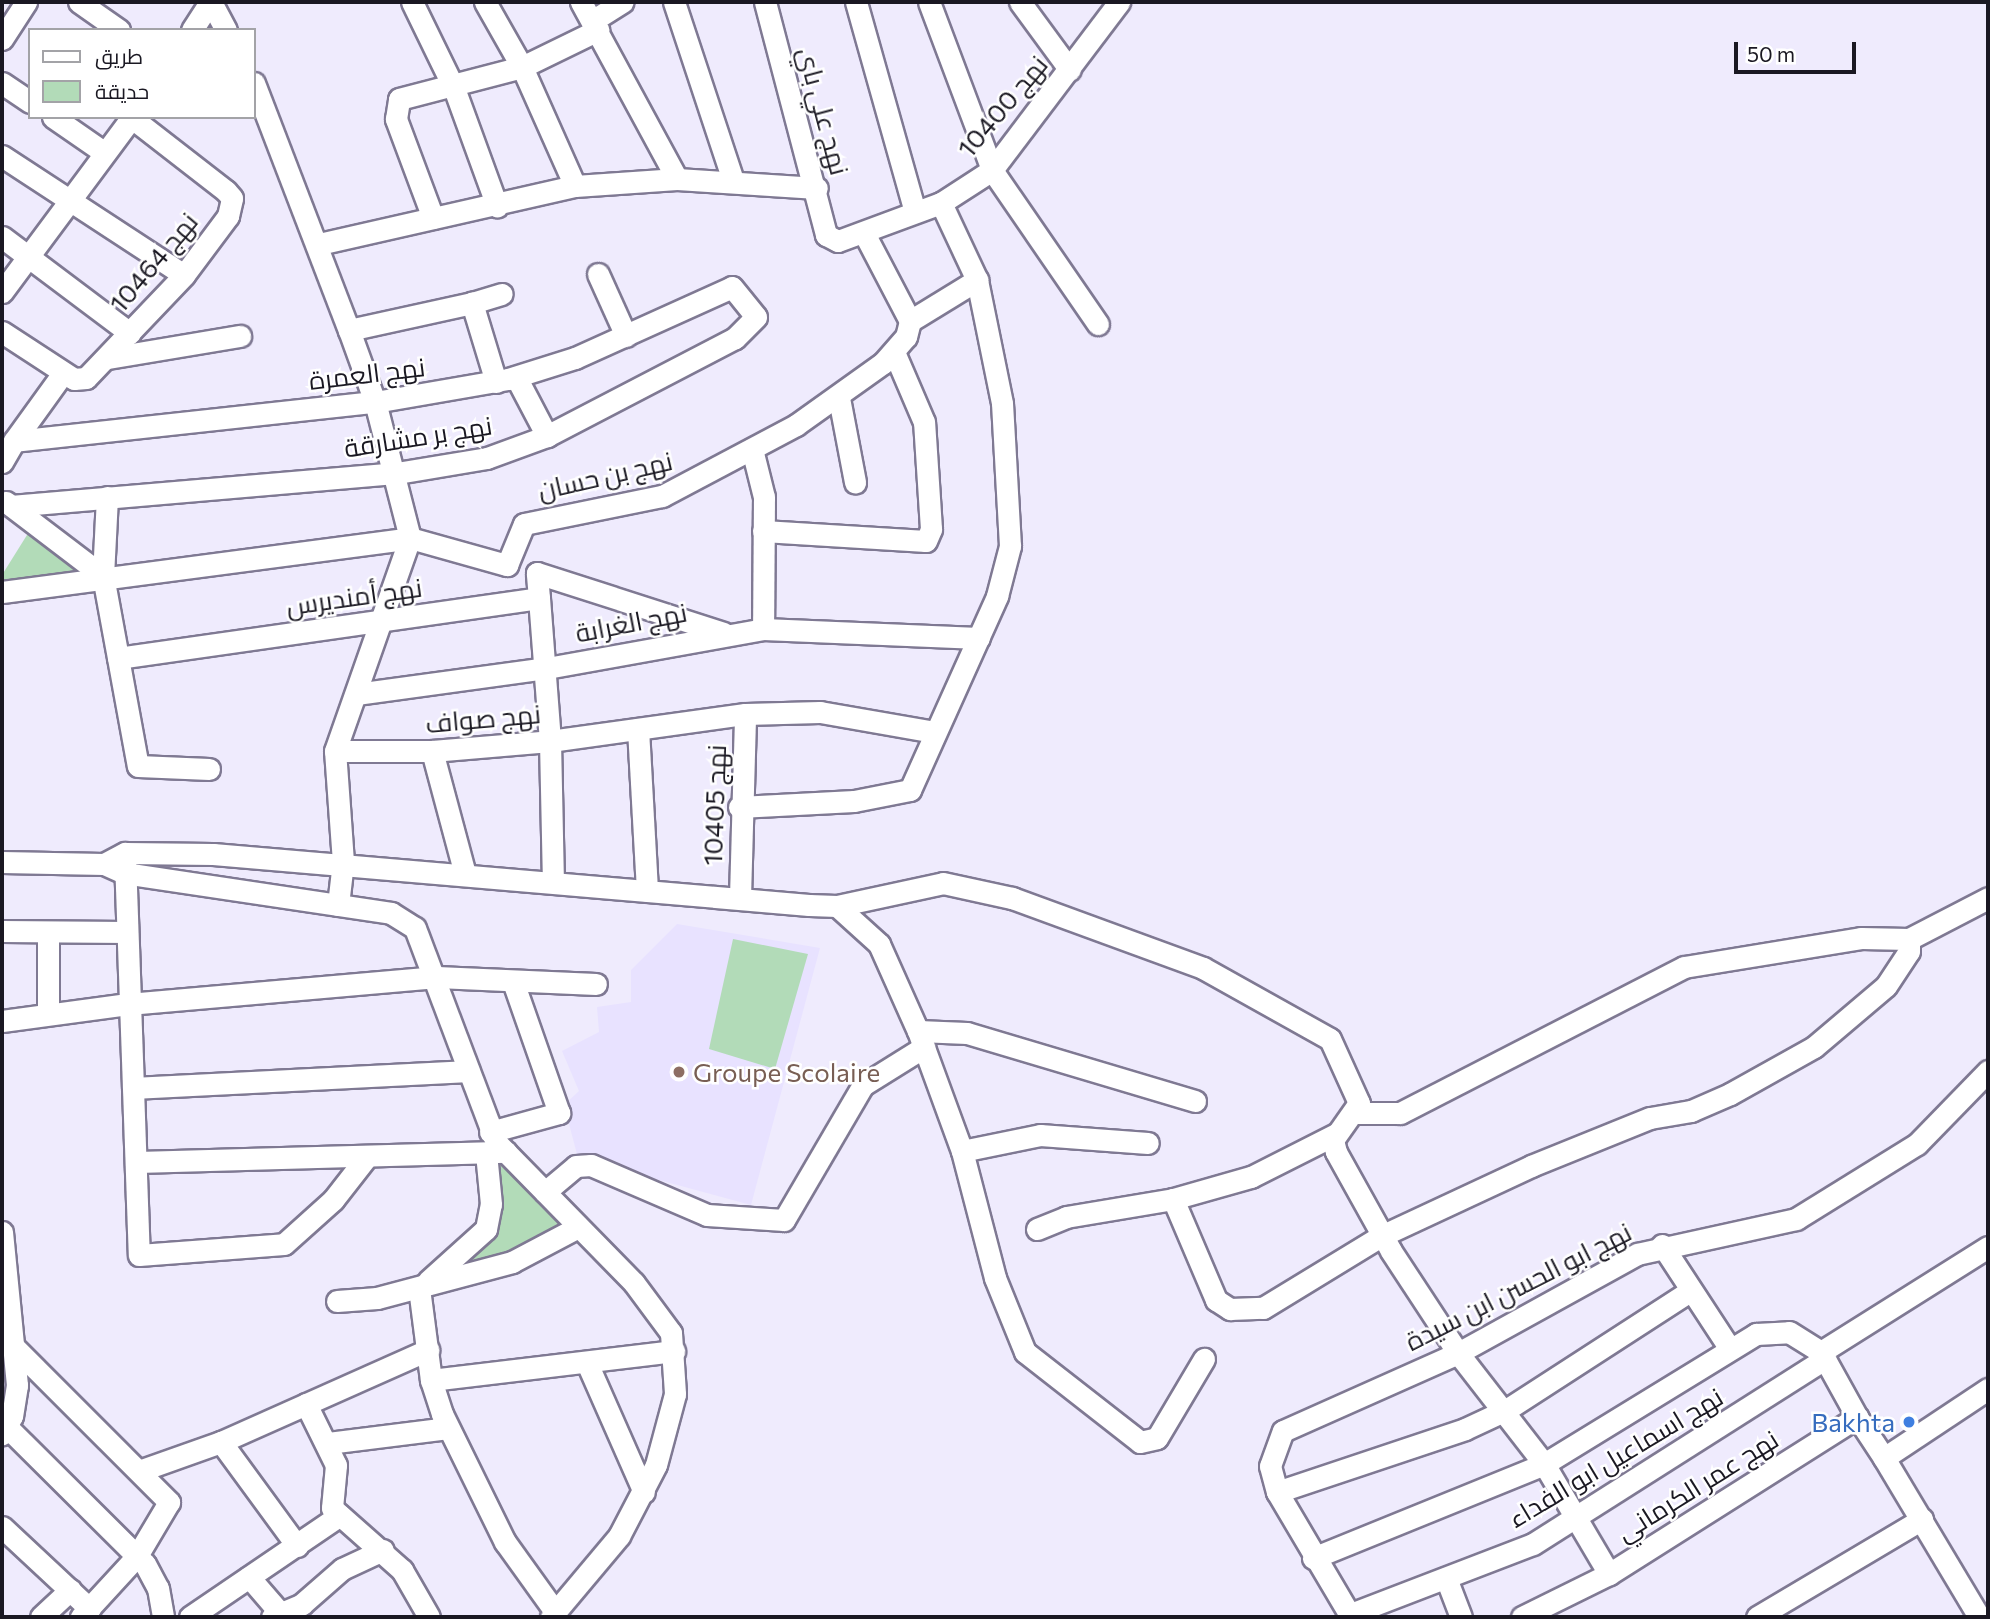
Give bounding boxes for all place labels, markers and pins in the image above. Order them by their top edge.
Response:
place label: Groupe Scolaire [693,1056,880,1088]
marker: Groupe Scolaire [671,1064,687,1080]
place label: Bakhta [1811,1406,1895,1438]
marker: Bakhta [1901,1414,1917,1430]

